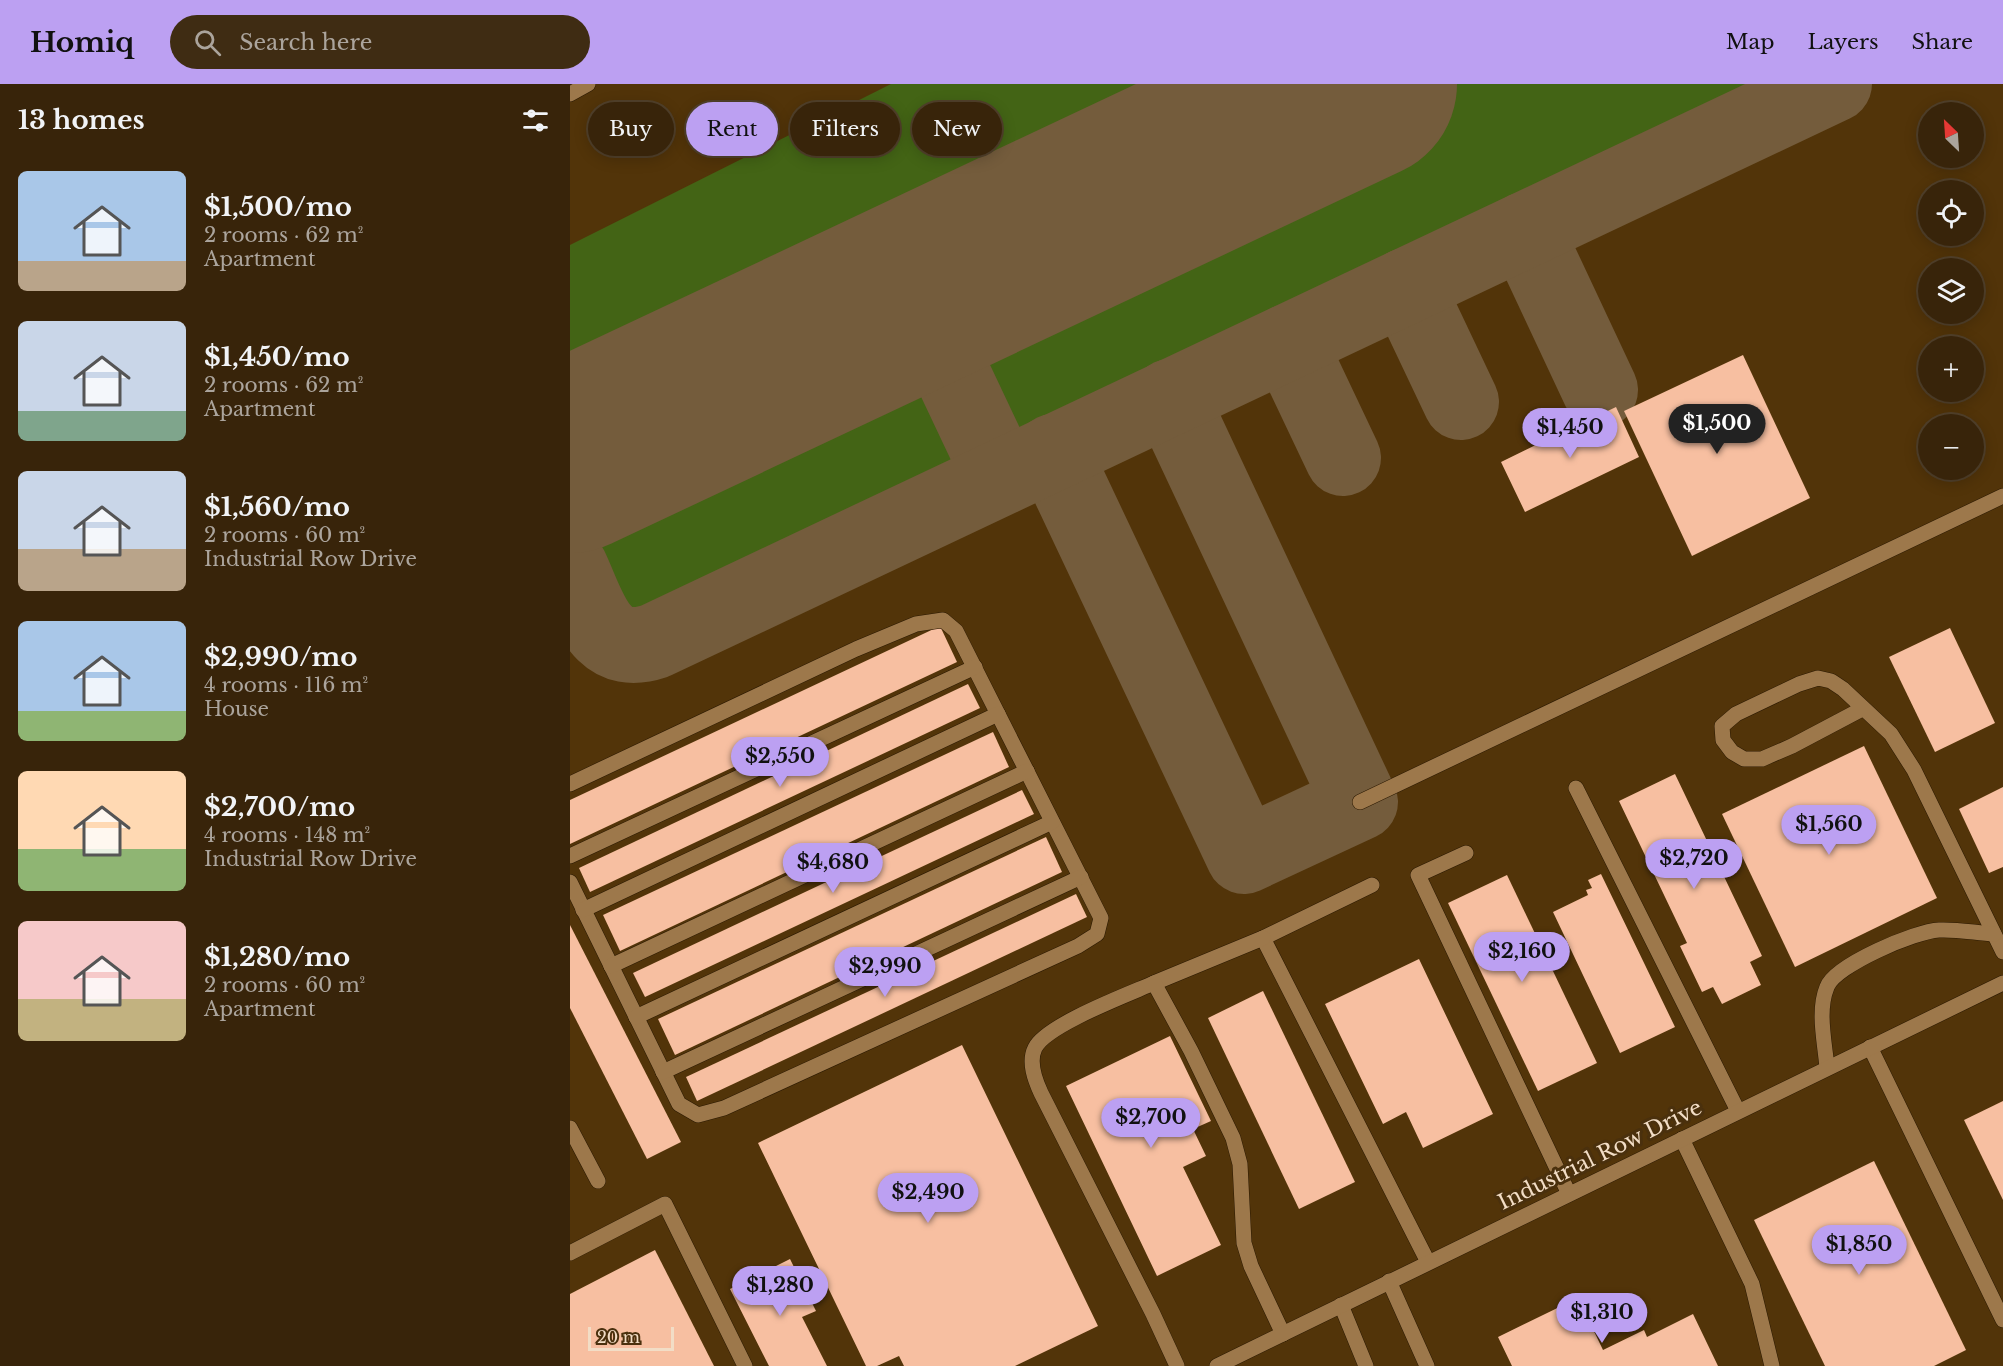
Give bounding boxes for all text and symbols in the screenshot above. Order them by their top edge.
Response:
search box [170,15,590,69]
text: Homiq [30,25,134,60]
icon: search [191,26,224,59]
text: Search here [239,29,372,56]
text: Map [1726,29,1775,55]
text: Layers [1808,29,1879,55]
text: Share [1912,29,1973,55]
chip: Buy [588,102,674,156]
chip: Rent [686,102,778,156]
chip: Filters [790,102,900,156]
chip: New [912,102,1002,156]
north arrow [1918,102,1984,168]
map controls [1918,102,1984,480]
text: 13 homes [18,104,145,136]
icon: filters [519,104,552,137]
button: locate [1918,180,1984,246]
text: $1,500/mo [204,191,352,223]
icon: home [66,195,138,267]
text: 2 rooms · 62 m² [204,223,363,247]
text: Apartment [204,247,315,271]
button: layers [1918,258,1984,324]
button: + [1918,336,1984,402]
text: $1,450/mo [204,341,350,373]
icon: home [66,345,138,417]
text: 2 rooms · 62 m² [204,373,363,397]
text: Apartment [204,397,315,421]
pin: $1,500 [1668,404,1766,455]
pin: $1,450 [1521,408,1619,459]
text: $1,500 [1683,411,1751,435]
button: − [1918,414,1984,480]
text: $1,450 [1536,415,1604,439]
text: $1,560/mo [204,491,350,523]
icon: home [66,495,138,567]
text: 2 rooms · 60 m² [204,523,365,547]
text: Industrial Row Drive [204,547,417,571]
text: $2,990/mo [204,641,357,673]
icon: home [66,645,138,717]
text: 4 rooms · 116 m² [204,673,368,697]
text: House [204,697,269,721]
pin: $2,550 [731,737,829,788]
text: $2,550 [745,744,815,768]
text: $2,700/mo [204,791,355,823]
icon: home [66,795,138,867]
pin: $1,560 [1780,805,1878,856]
text: $1,560 [1795,812,1863,836]
text: 4 rooms · 148 m² [204,823,370,847]
pin: $2,720 [1645,839,1743,890]
pin: $4,680 [784,843,882,894]
text: $2,720 [1659,846,1729,870]
text: Industrial Row Drive [204,847,417,871]
text: $4,680 [797,850,869,874]
pin: $2,160 [1473,932,1571,983]
text: $2,160 [1488,939,1556,963]
text: $1,280/mo [204,941,350,973]
icon: home [66,945,138,1017]
pin: $2,990 [836,947,934,998]
text: $2,990 [848,954,922,978]
text: 2 rooms · 60 m² [204,973,365,997]
text: Apartment [204,997,315,1021]
street label: Industrial Row Drive [1494,1094,1706,1216]
pin: $2,700 [1102,1098,1200,1149]
text: $2,700 [1115,1105,1187,1129]
pin: $2,490 [879,1173,977,1224]
text: $2,490 [892,1180,965,1204]
pin: $1,850 [1810,1225,1908,1276]
text: $1,850 [1826,1232,1892,1256]
pin: $1,280 [731,1266,829,1317]
text: $1,280 [746,1273,814,1297]
pin: $1,310 [1553,1293,1651,1344]
text: $1,310 [1570,1300,1634,1324]
scale bar [588,1324,674,1352]
text: 20 m [597,1327,640,1347]

